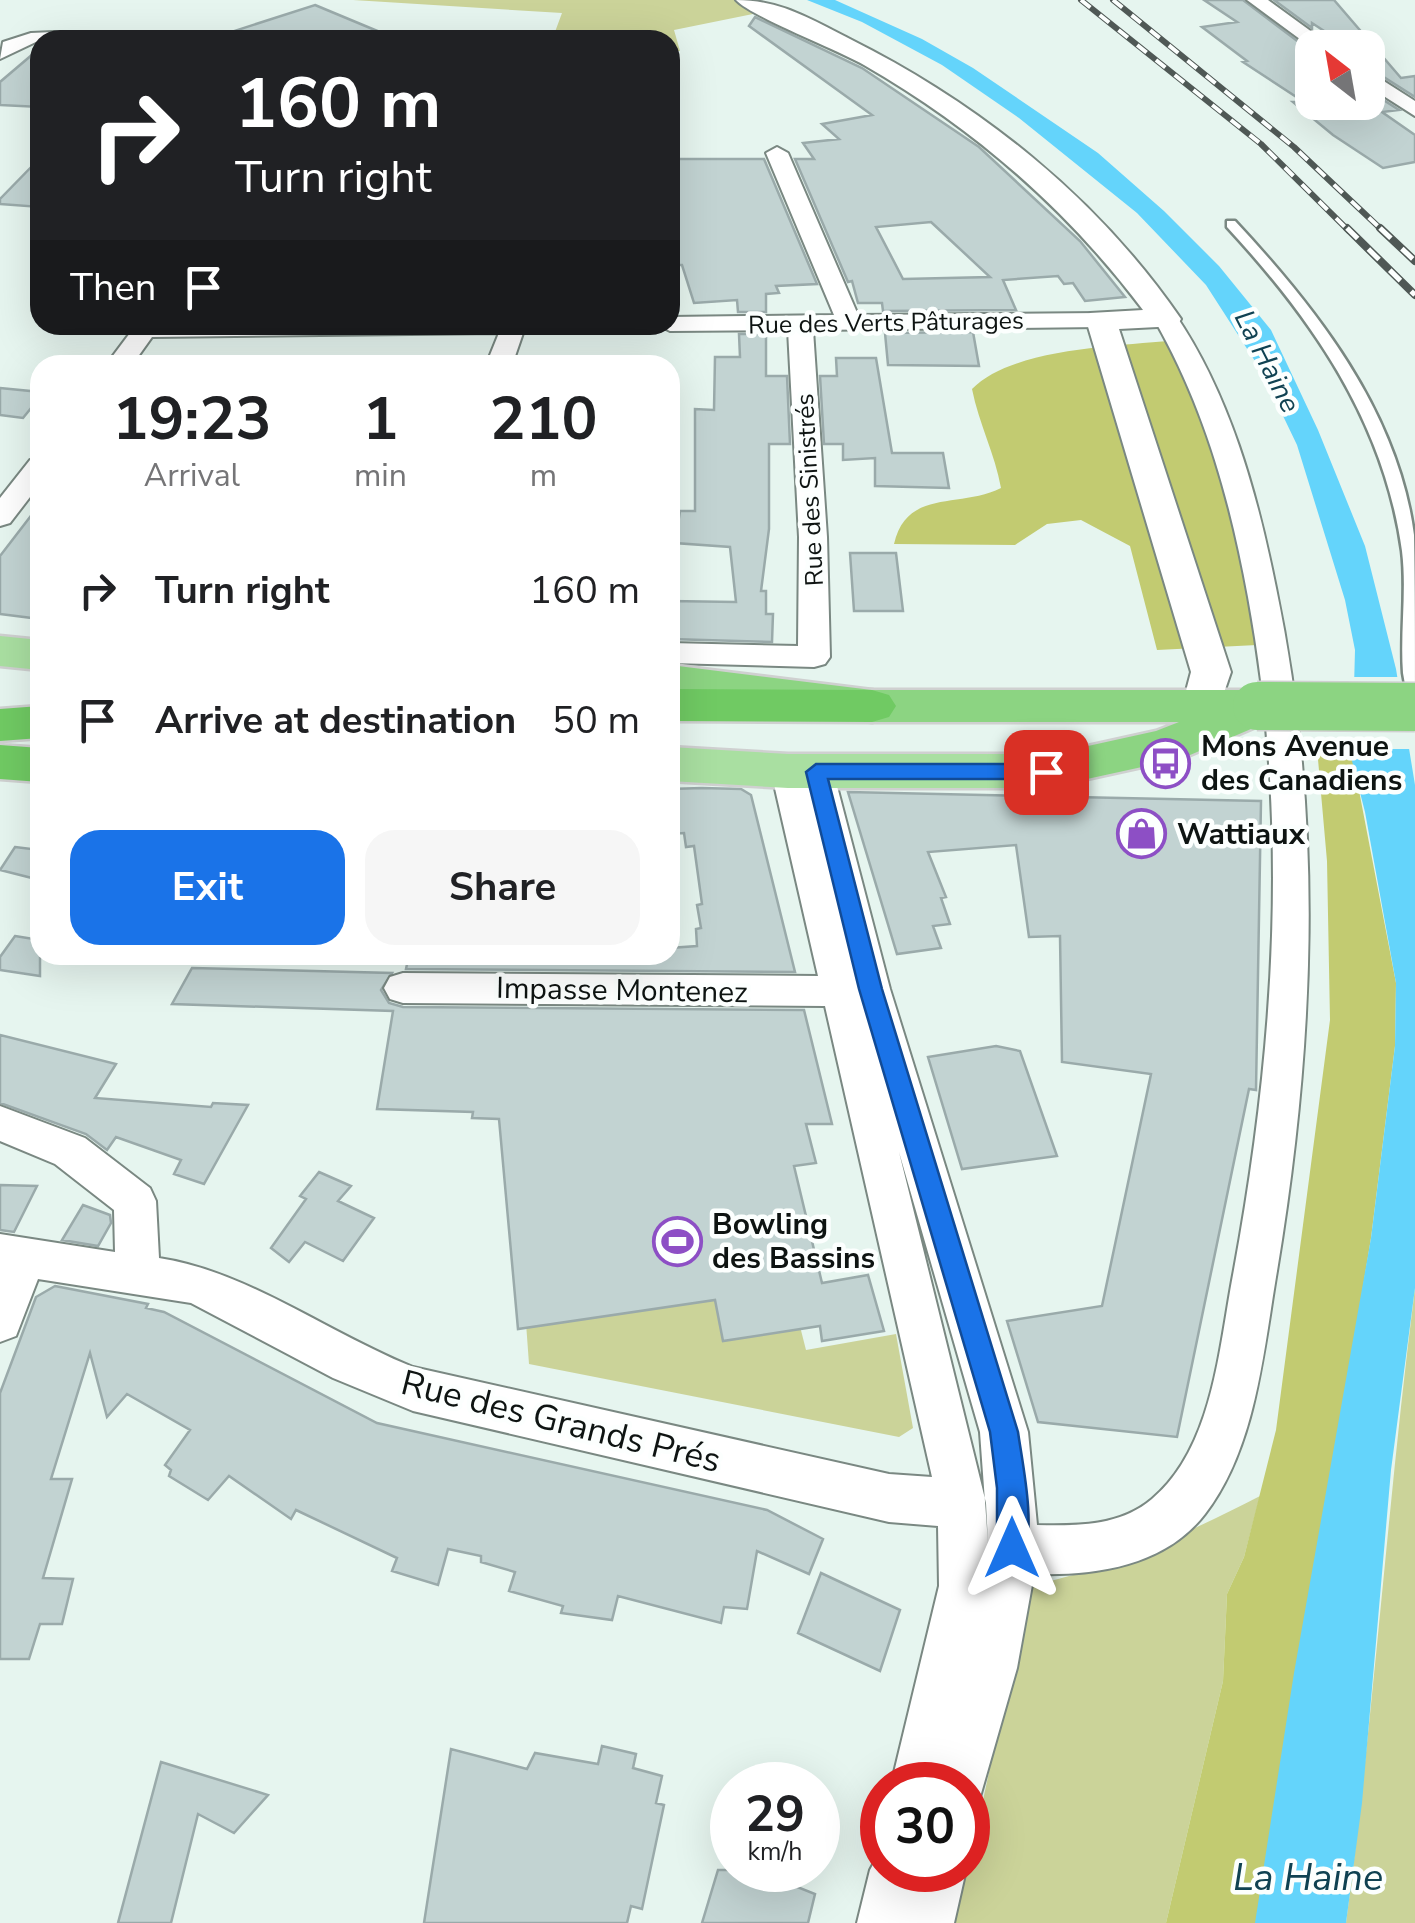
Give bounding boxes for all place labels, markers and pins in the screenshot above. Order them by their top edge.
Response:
place label: Mons Avenue des Canadiens [1201,726,1402,801]
pin [1004,730,1089,815]
bus stop icon: Mons Avenue des Canadiens [1140,737,1192,789]
shop icon: Wattiaux [1116,808,1168,860]
place label: Wattiaux [1177,814,1306,855]
place label: Bowling des Bassins [712,1204,875,1279]
sports icon: Bowling des Bassins [651,1215,703,1267]

